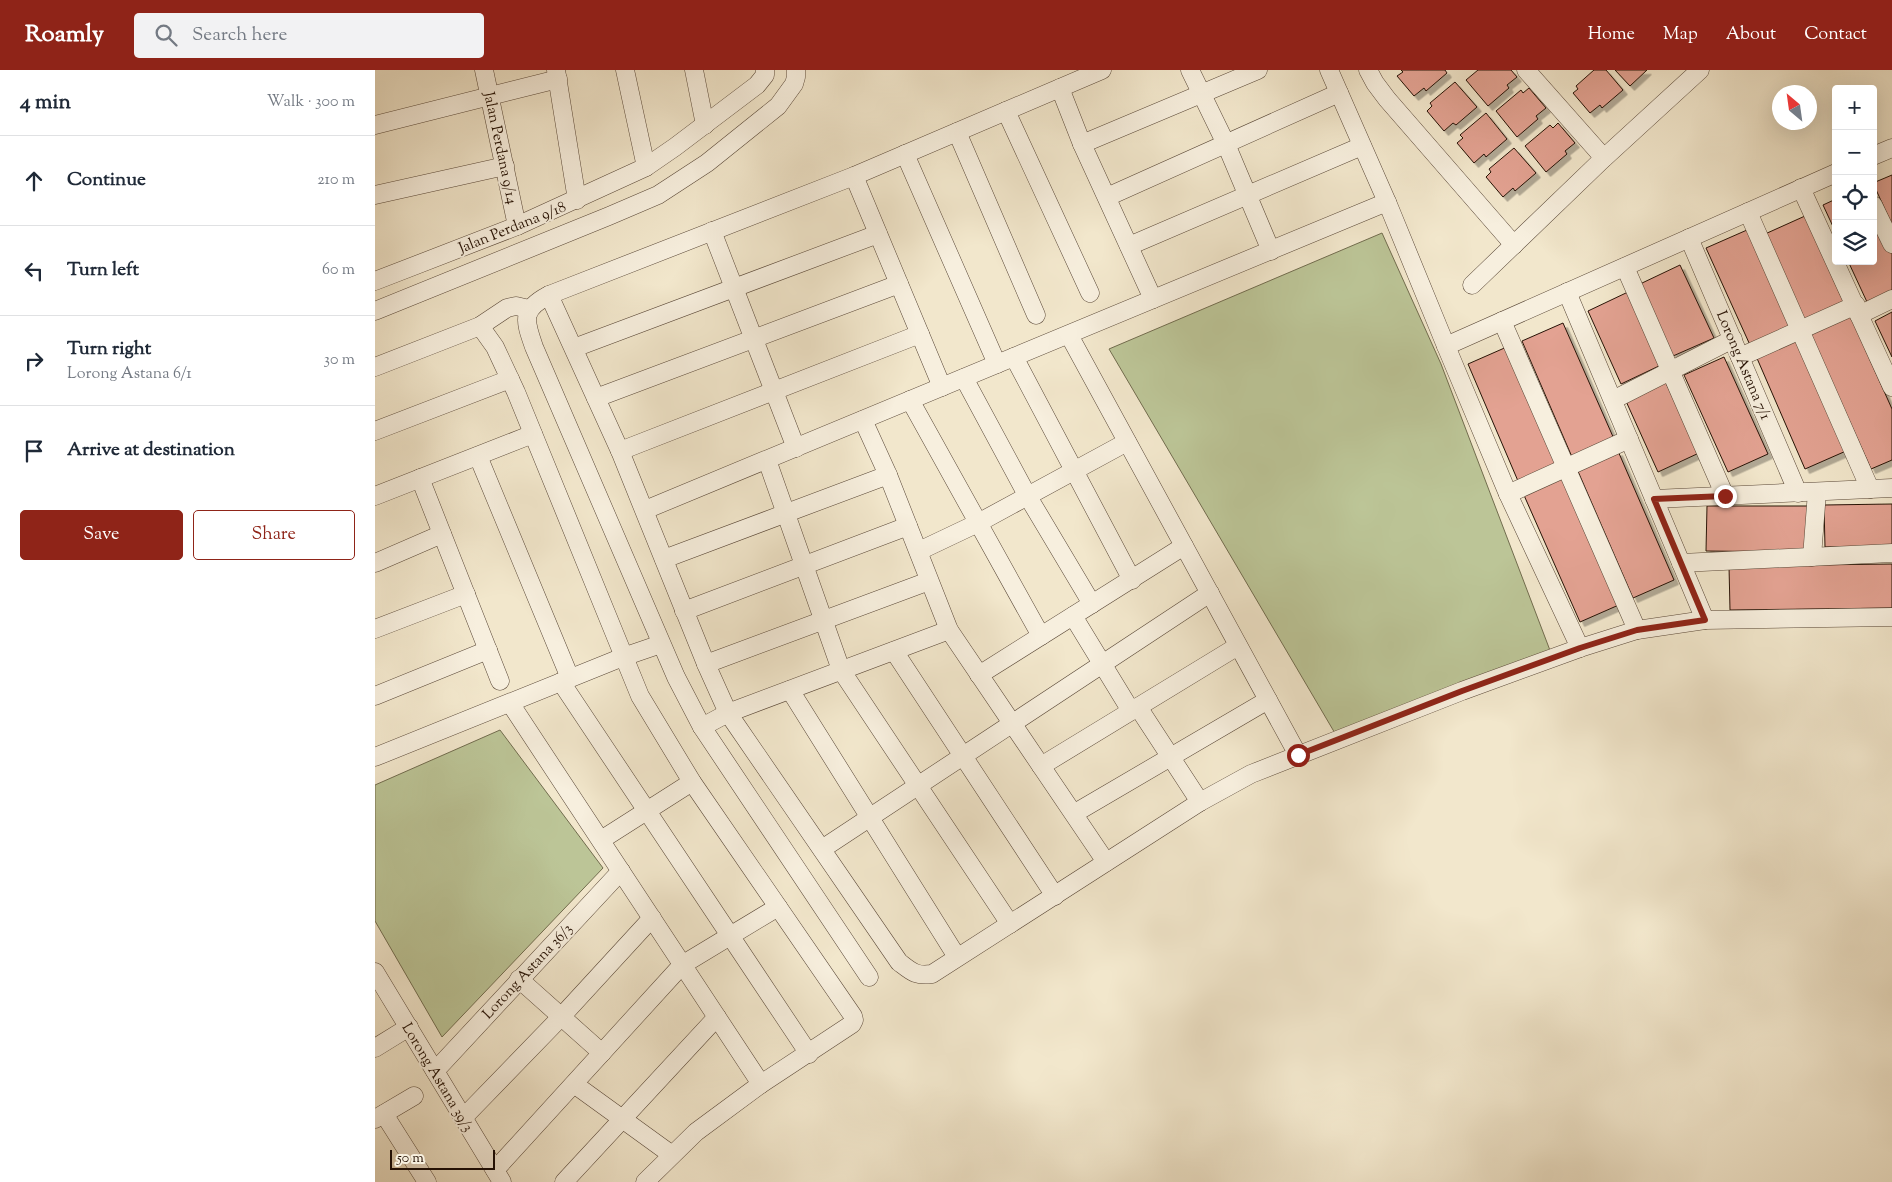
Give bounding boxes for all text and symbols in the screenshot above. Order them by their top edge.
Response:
search box [134,13,484,58]
text: Roamly [25,18,104,52]
icon: search [152,21,180,49]
text: Search here [192,22,287,49]
text: Home [1588,22,1635,48]
text: Map [1663,22,1698,48]
text: About [1726,22,1776,48]
text: Contact [1804,22,1867,48]
north arrow [1772,85,1817,130]
map controls [1832,85,1877,265]
button: + [1832,85,1877,130]
text: 4 min [20,88,71,118]
street label: Jalan Perdana 9/14 [477,89,522,207]
text: Walk · 300 m [267,91,355,114]
button: − [1832,130,1877,175]
icon: ahead [20,167,48,195]
text: Continue [67,167,146,194]
text: 210 m [317,169,355,192]
button: locate [1832,175,1877,220]
street label: Jalan Perdana 9/18 [455,197,569,260]
button: layers [1832,220,1877,265]
icon: left [20,257,48,285]
text: Turn left [67,257,139,284]
text: 60 m [322,259,355,282]
street label: Lorong Astana 7/1 [1710,308,1775,423]
text: Turn right [67,336,151,363]
icon: right [20,347,48,375]
text: 30 m [324,349,355,372]
text: Lorong Astana 6/1 [67,363,192,386]
icon: arrive [20,437,48,465]
text: Arrive at destination [67,437,235,464]
route end [1714,485,1737,508]
button: Save [20,510,183,560]
button: Share [193,510,355,560]
route start [1287,744,1310,767]
street label: Lorong Astana 36/3 [478,920,578,1024]
street label: Lorong Astana 39/3 [396,1019,478,1136]
scale bar [390,1147,495,1170]
text: 50 m [397,1149,424,1169]

